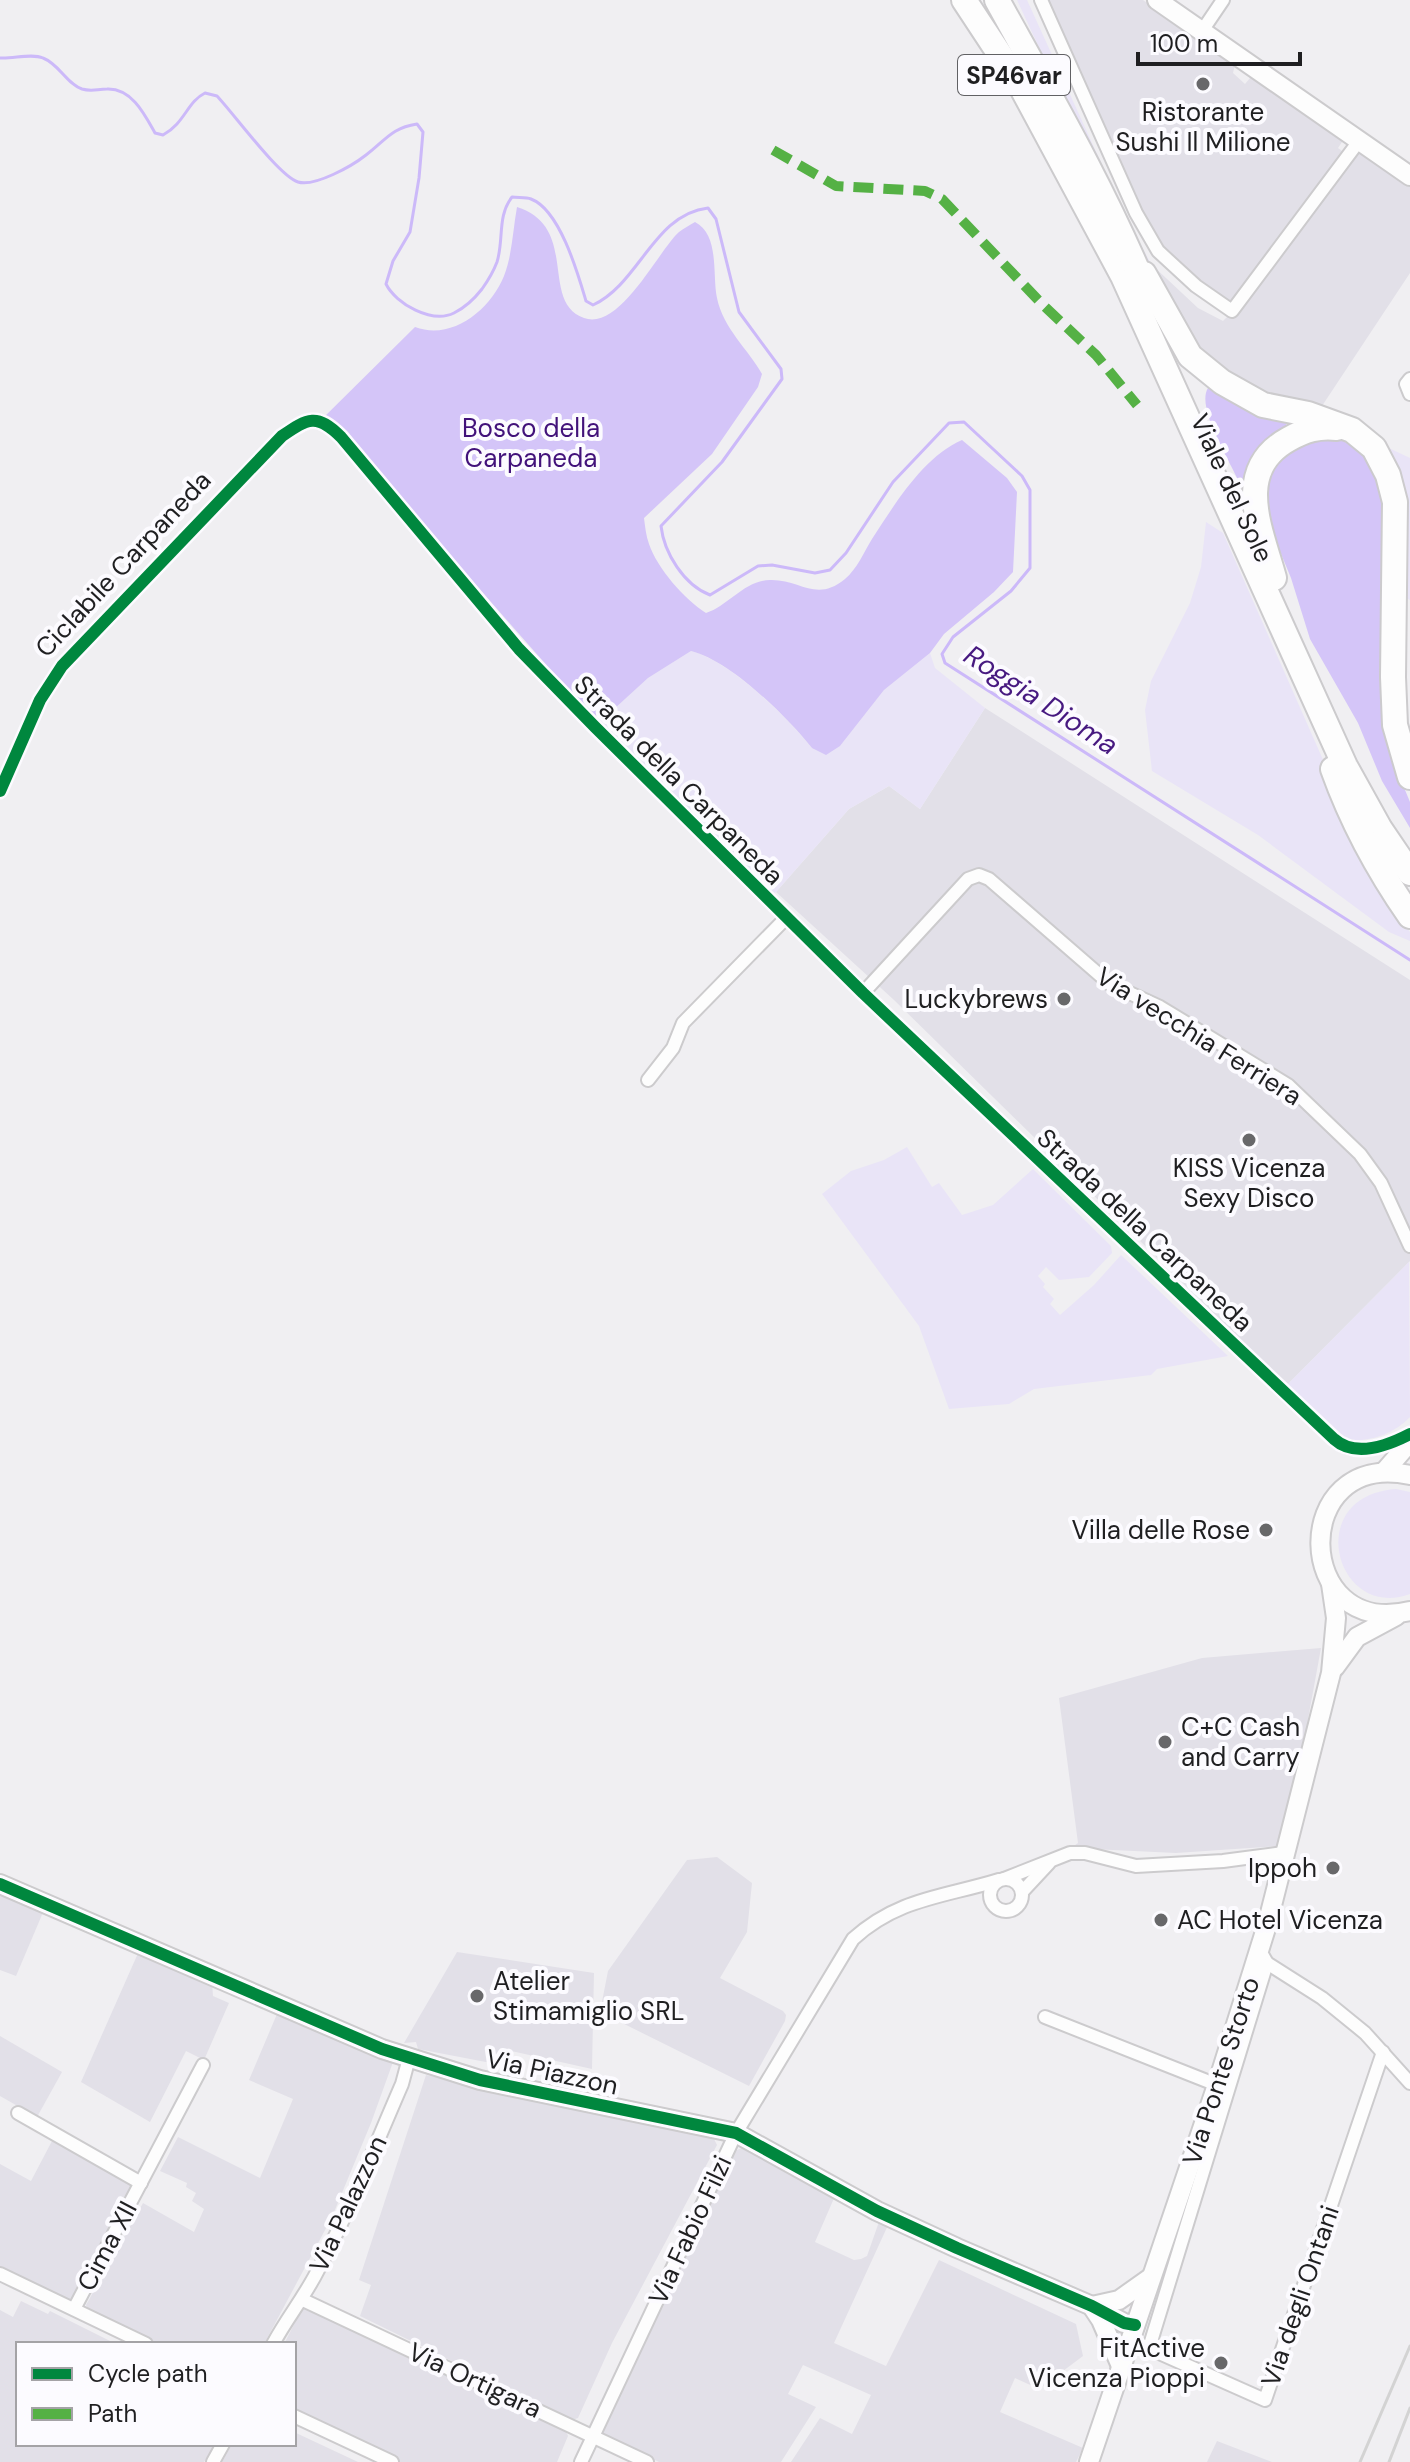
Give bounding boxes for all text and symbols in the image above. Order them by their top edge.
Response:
scale bar [1138,16,1300,66]
text: 100 m [1150,28,1218,59]
road number: SP46var [958,55,1070,95]
marker: Ristorante Sushi Il Milione [1194,75,1212,93]
place label: Ristorante Sushi Il Milione [1115,95,1291,159]
street label: Viale del Sole [1183,408,1281,568]
park label: Bosco della Carpaneda [462,411,600,475]
street label: Ciclabile Carpaneda [28,464,218,664]
water label: Roggia Dioma [957,636,1125,764]
street label: Strada della Carpaneda [567,668,791,892]
street label: Via vecchia Ferriera [1090,959,1308,1113]
place label: Luckybrews [904,982,1048,1016]
marker: Luckybrews [1055,990,1073,1008]
street label: Strada della Carpaneda [1030,1121,1260,1339]
marker: KISS Vicenza Sexy Disco [1240,1131,1258,1149]
place label: KISS Vicenza Sexy Disco [1173,1151,1325,1215]
place label: Villa delle Rose [1071,1513,1250,1547]
marker: Villa delle Rose [1257,1521,1275,1539]
place label: C+C Cash and Carry [1181,1710,1300,1774]
marker: C+C Cash and Carry [1156,1733,1174,1751]
place label: Ippoh [1248,1851,1317,1885]
marker: Ippoh [1324,1859,1342,1877]
place label: AC Hotel Vicenza [1177,1903,1383,1937]
marker: AC Hotel Vicenza [1152,1911,1170,1929]
place label: Atelier Stimamiglio SRL [493,1964,684,2028]
street label: Via Ponte Storto [1175,1973,1267,2169]
marker: Atelier Stimamiglio SRL [468,1987,486,2005]
street label: Via Piazzon [483,2041,621,2103]
street label: Via Palazzon [301,2130,395,2278]
street label: Via Fabio Filzi [641,2150,739,2310]
street label: Cima XII [69,2195,145,2297]
street label: Via degli Ontani [1253,2201,1347,2391]
place label: FitActive Vicenza Pioppi [1028,2331,1205,2395]
street label: Via Ortigara [403,2334,547,2426]
legend [16,2342,296,2446]
marker: FitActive Vicenza Pioppi [1212,2354,1230,2372]
text: Cycle path [88,2358,207,2389]
text: Path [88,2398,137,2429]

